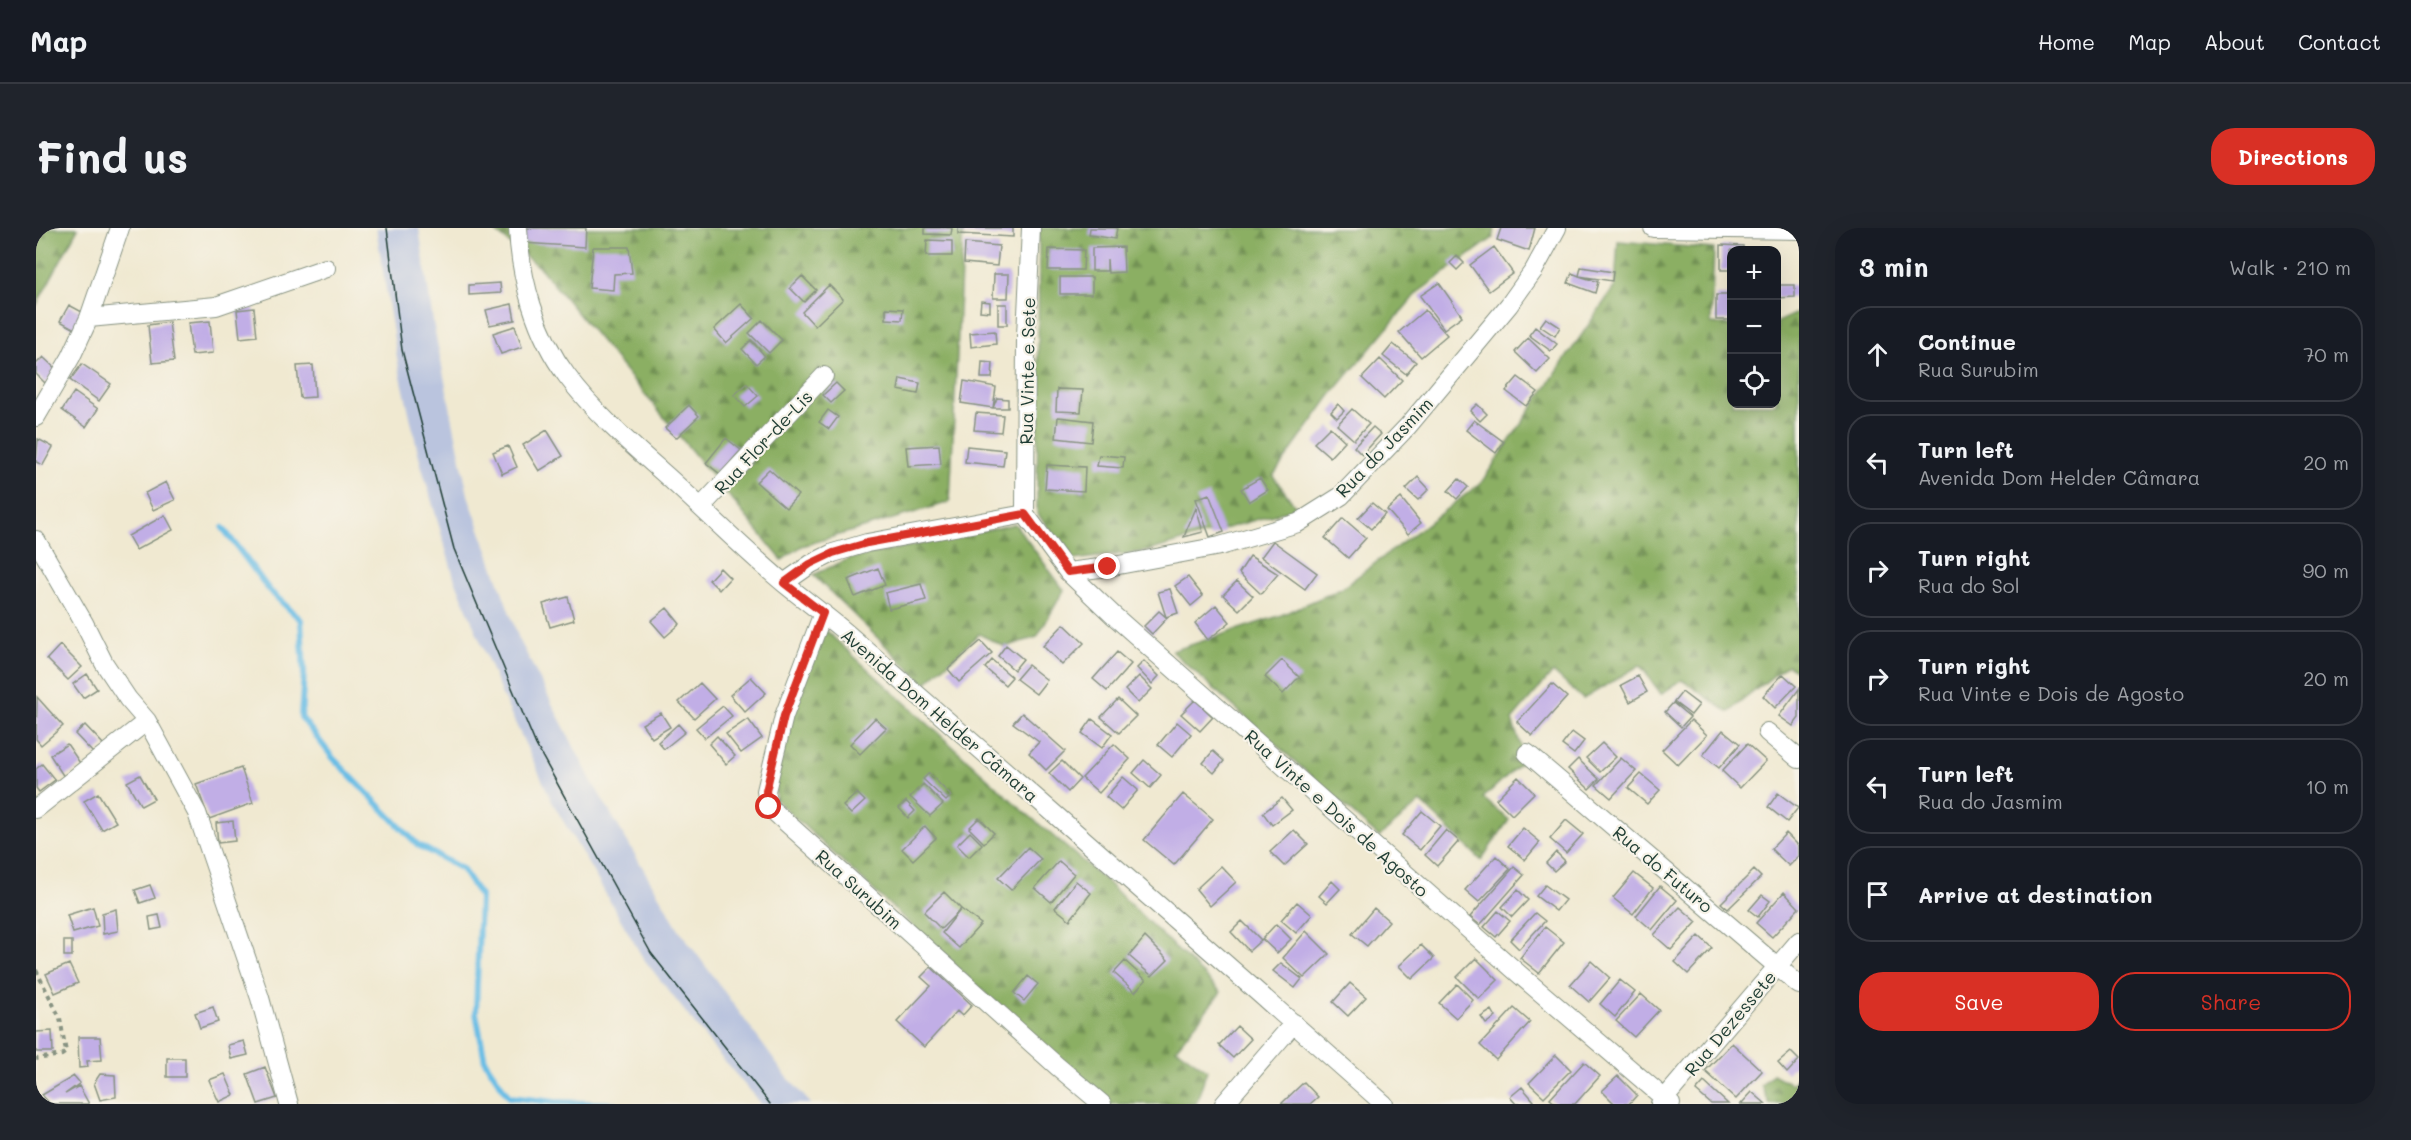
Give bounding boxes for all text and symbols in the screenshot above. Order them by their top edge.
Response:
text: Map [30,23,87,59]
text: Home [2038,28,2095,55]
text: Map [2128,28,2171,55]
text: About [2204,28,2265,55]
text: Contact [2298,28,2381,55]
button: Directions [2211,128,2375,185]
text: Find us [36,129,188,184]
map controls [1727,246,1781,408]
button: + [1727,246,1781,300]
text: 3 min [1859,250,1928,284]
text: Walk · 210 m [2229,254,2351,280]
street label: Rua Vinte e Sete [1014,297,1040,445]
button: − [1727,300,1781,354]
text: Continue [1918,327,2016,356]
icon: ahead [1861,338,1894,371]
text: 70 m [2303,341,2349,367]
button: locate [1727,354,1781,408]
text: Rua Surubim [1918,356,2039,382]
street label: Rua Flor-de-Lis [708,385,818,499]
street label: Rua do Jasmim [1330,392,1438,502]
text: Turn left [1918,435,2014,464]
icon: left [1861,446,1894,479]
text: 20 m [2303,449,2349,475]
text: Avenida Dom Helder Câmara [1918,464,2200,490]
text: Turn right [1918,543,2030,572]
route end [1094,553,1120,579]
icon: right [1861,554,1894,587]
text: 90 m [2303,557,2349,583]
text: Rua do Sol [1918,572,2020,598]
street label: Avenida Dom Helder Câmara [836,623,1044,807]
text: Turn right [1918,651,2030,680]
icon: right [1861,662,1894,695]
text: 20 m [2303,665,2349,691]
text: Rua Vinte e Dois de Agosto [1918,680,2184,706]
street label: Rua Vinte e Dois de Agosto [1240,724,1434,902]
text: Turn left [1918,759,2014,788]
icon: left [1861,770,1894,803]
text: 10 m [2305,773,2349,799]
text: Rua do Jasmim [1918,788,2063,814]
route start [755,793,781,819]
street label: Rua do Futuro [1608,820,1718,918]
street label: Rua Surubim [811,844,907,934]
icon: arrive [1861,878,1894,911]
text: Arrive at destination [1918,880,2153,909]
street label: Rua Dezessete [1679,965,1781,1081]
button: Save [1859,972,2099,1031]
button: Share [2111,972,2351,1031]

